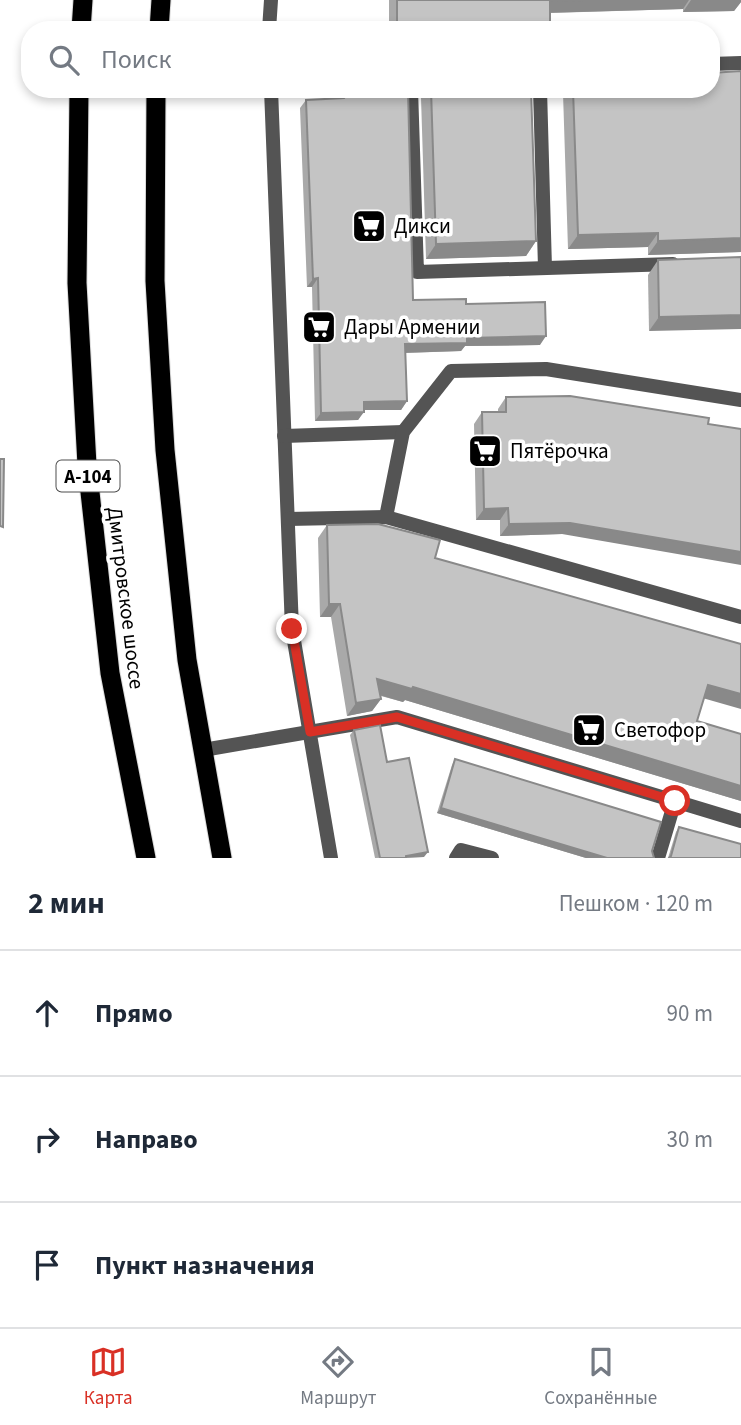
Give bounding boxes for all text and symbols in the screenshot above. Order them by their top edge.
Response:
search box [21,21,720,98]
icon: search [45,41,83,79]
text: Поиск [101,41,171,78]
supermarket icon: Дикси [350,207,388,245]
place label: Дикси [394,211,451,241]
supermarket icon: Дары Армении [300,308,338,346]
place label: Дары Армении [344,312,480,342]
supermarket icon: Пятёрочка [466,432,504,470]
place label: Пятёрочка [510,436,609,466]
road number: А-104 [56,461,119,491]
street label: Дмитровское шоссе [100,505,152,691]
route end [276,613,307,644]
supermarket icon: Светофор [570,711,608,749]
place label: Светофор [614,715,706,745]
route start [659,785,690,816]
text: 2 мин [28,882,105,925]
text: Пешком · 120 m [559,887,713,920]
icon: ahead [28,994,66,1032]
text: Прямо [95,995,173,1032]
text: 90 m [666,997,713,1030]
icon: right [28,1120,66,1158]
text: Направо [95,1121,198,1158]
text: 30 m [666,1123,713,1156]
icon: arrive [28,1246,66,1284]
text: Пункт назначения [95,1247,315,1284]
tab: Карта [84,1343,133,1412]
tab: Маршрут [300,1343,377,1412]
tab: Сохранённые [544,1343,657,1412]

